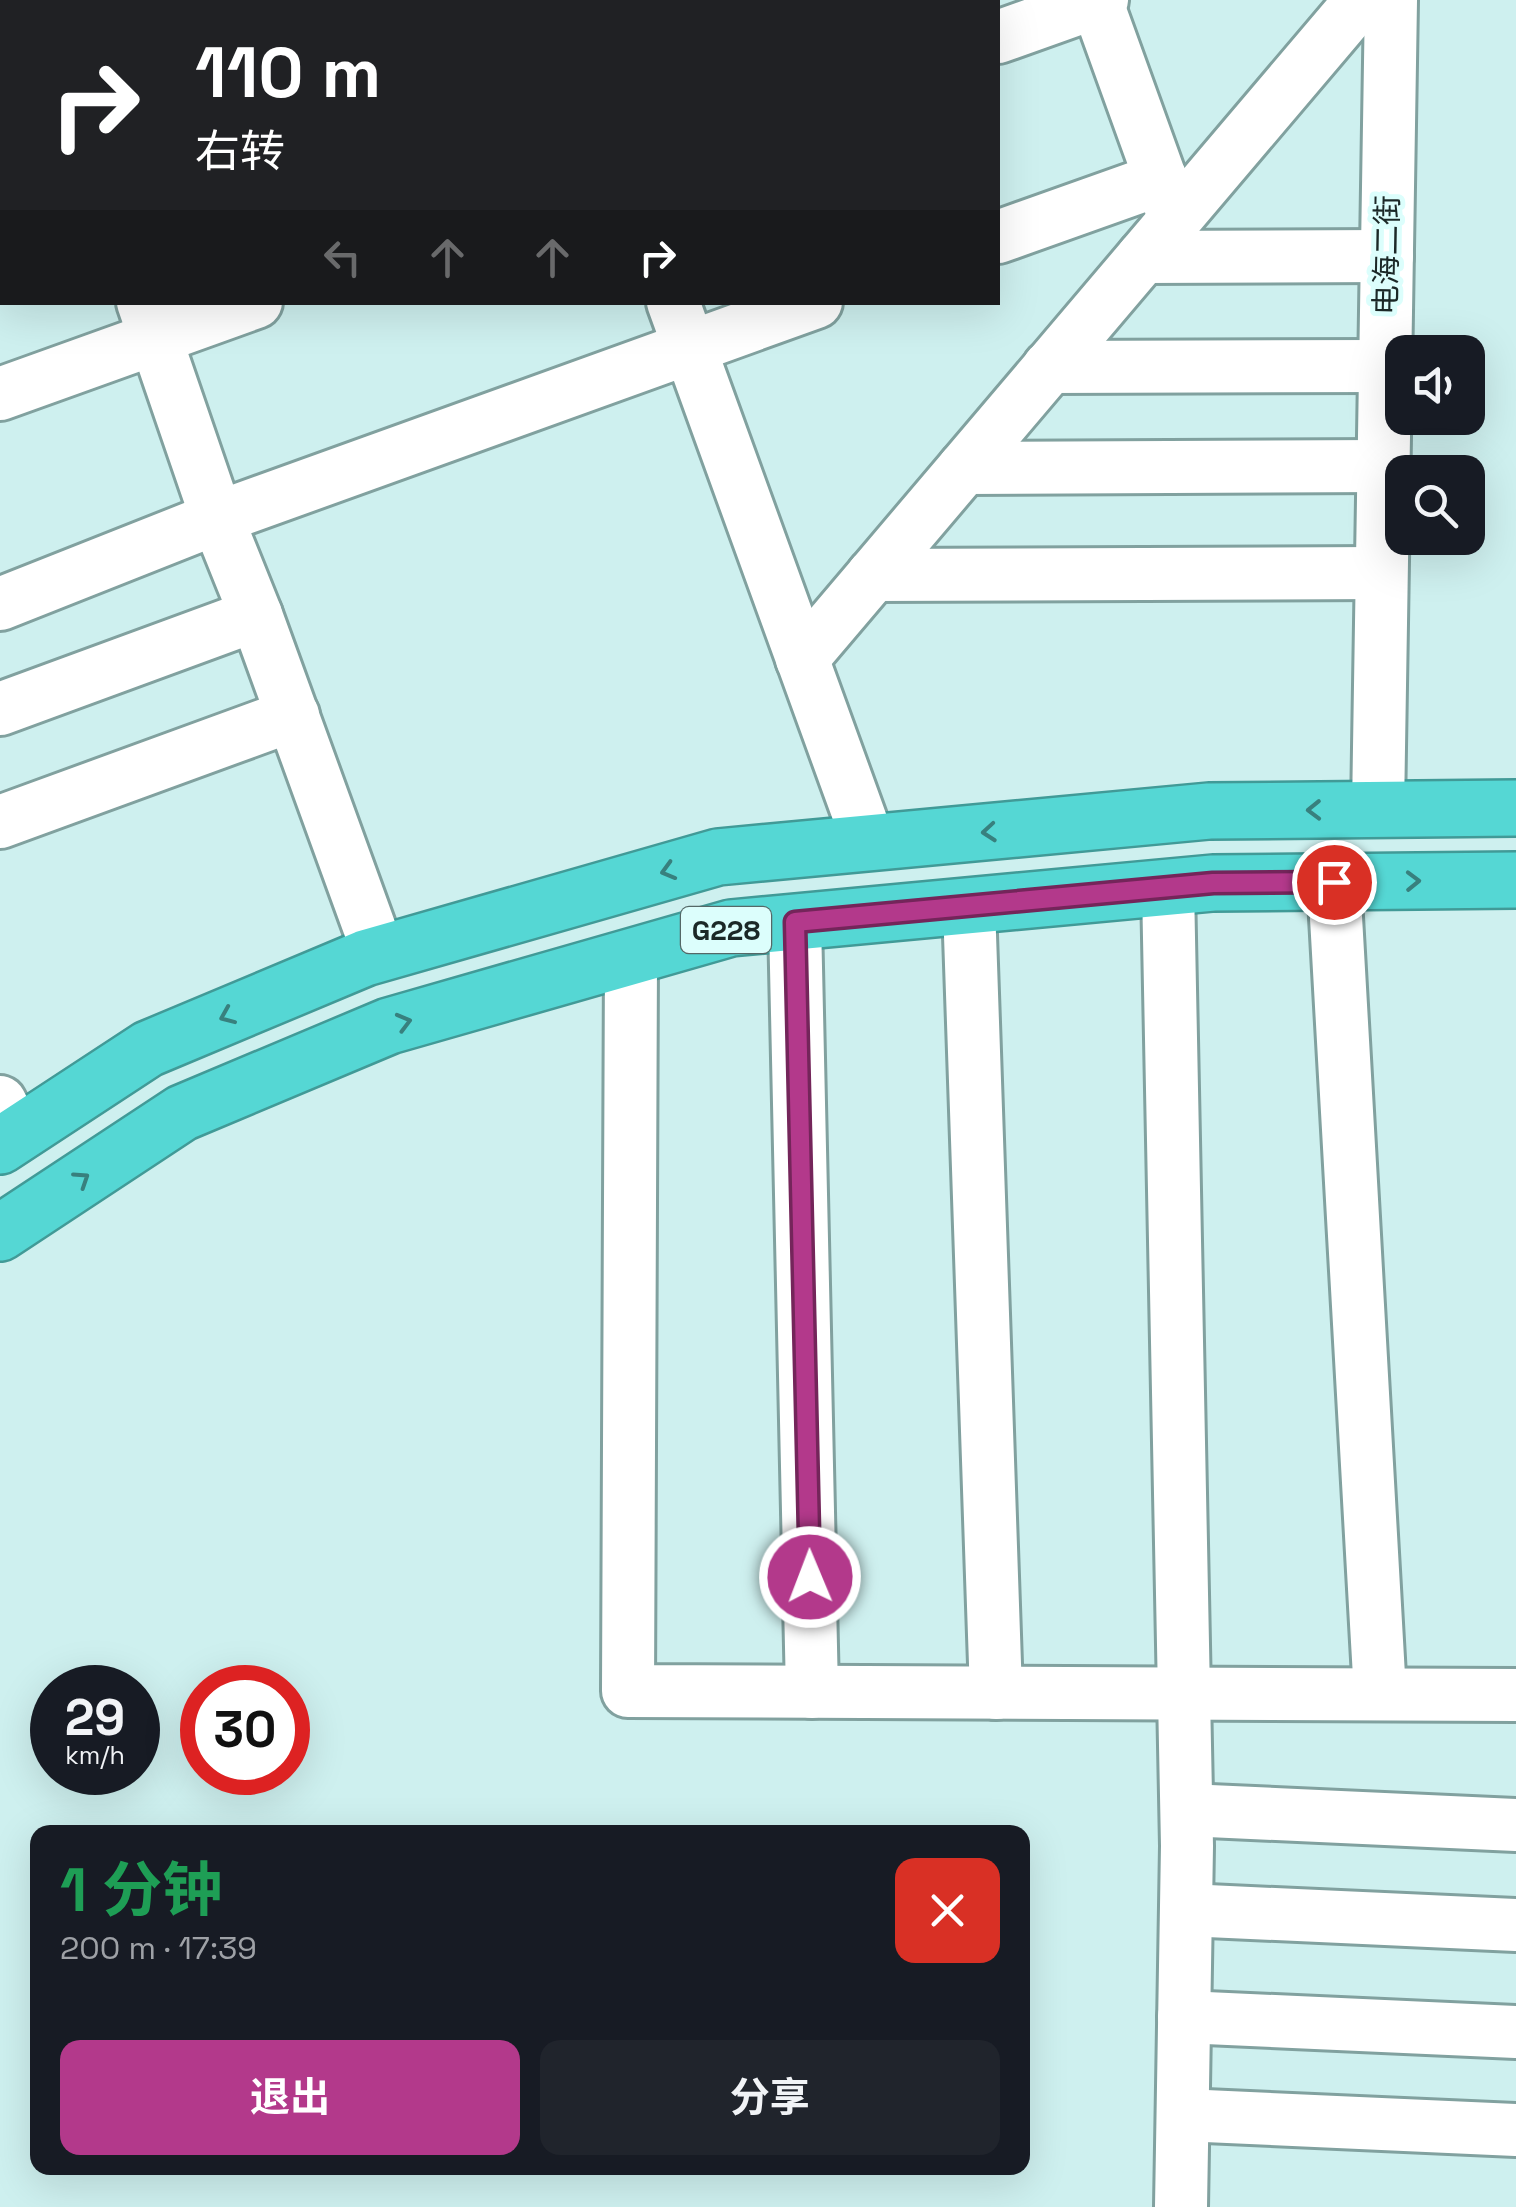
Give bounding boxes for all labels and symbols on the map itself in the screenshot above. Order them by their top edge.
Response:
street label: 电海二街 [1366,195,1407,315]
one-way arrow [1305,800,1321,821]
one-way arrow [981,820,997,842]
pin [1292,840,1377,925]
one-way arrow [659,860,677,881]
one-way arrow [1406,870,1422,892]
road number: G228 [681,907,771,953]
one-way arrow [219,1004,237,1024]
one-way arrow [394,1013,411,1034]
one-way arrow [70,1173,89,1191]
position arrow [758,1525,862,1629]
speed limit sign: 30 [180,1665,310,1795]

